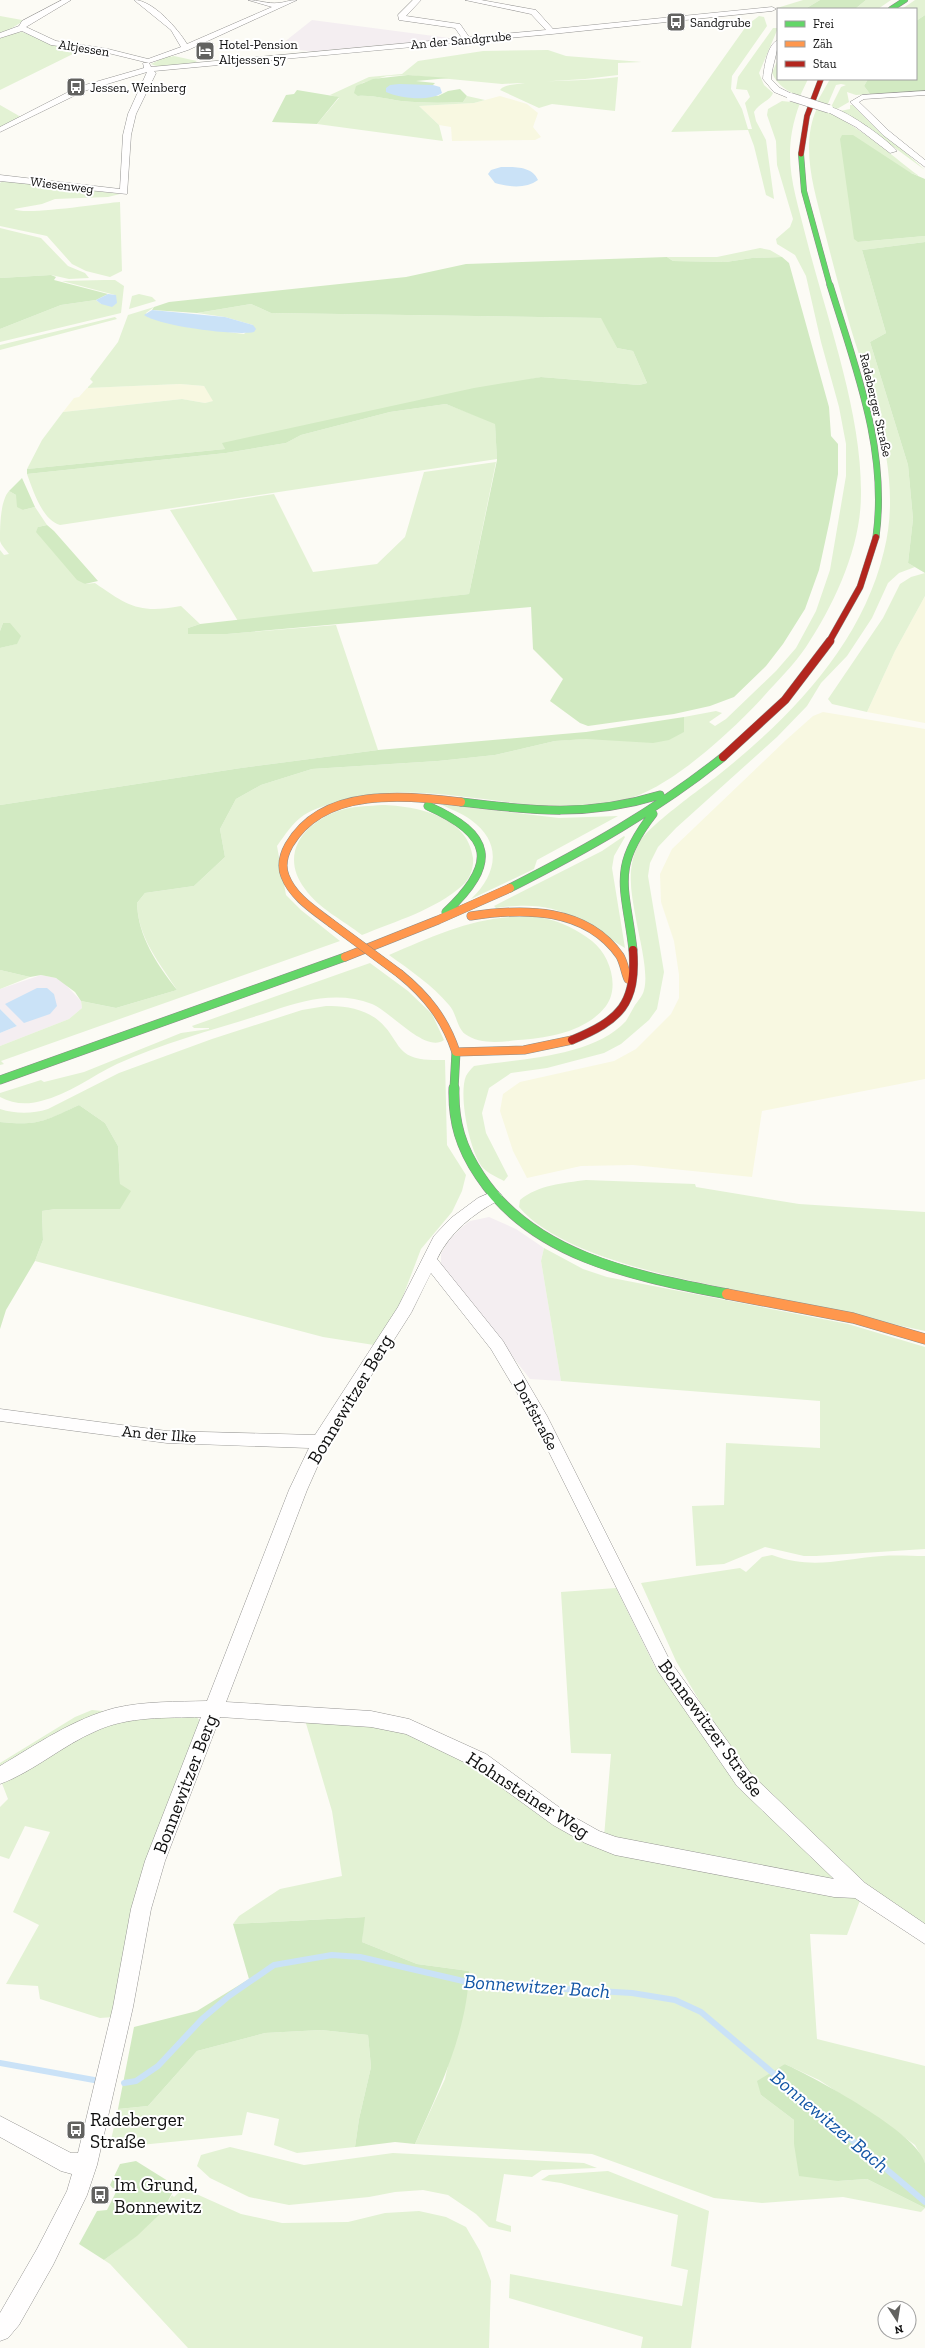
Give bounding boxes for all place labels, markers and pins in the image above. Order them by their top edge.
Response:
bus stop icon: Sandgrube [665,11,687,33]
place label: Sandgrube [690,15,751,30]
place label: Hotel-Pension Altjessen 57 [219,37,298,68]
hotel icon: Hotel-Pension Altjessen 57 [194,40,216,62]
bus stop icon: Jessen, Weinberg [65,76,87,98]
place label: Jessen, Weinberg [90,80,186,95]
place label: Radeberger Straße [90,2108,185,2153]
bus stop icon: Radeberger Straße [65,2119,87,2141]
place label: Im Grund, Bonnewitz [114,2173,202,2218]
bus stop icon: Im Grund, Bonnewitz [89,2184,111,2206]

